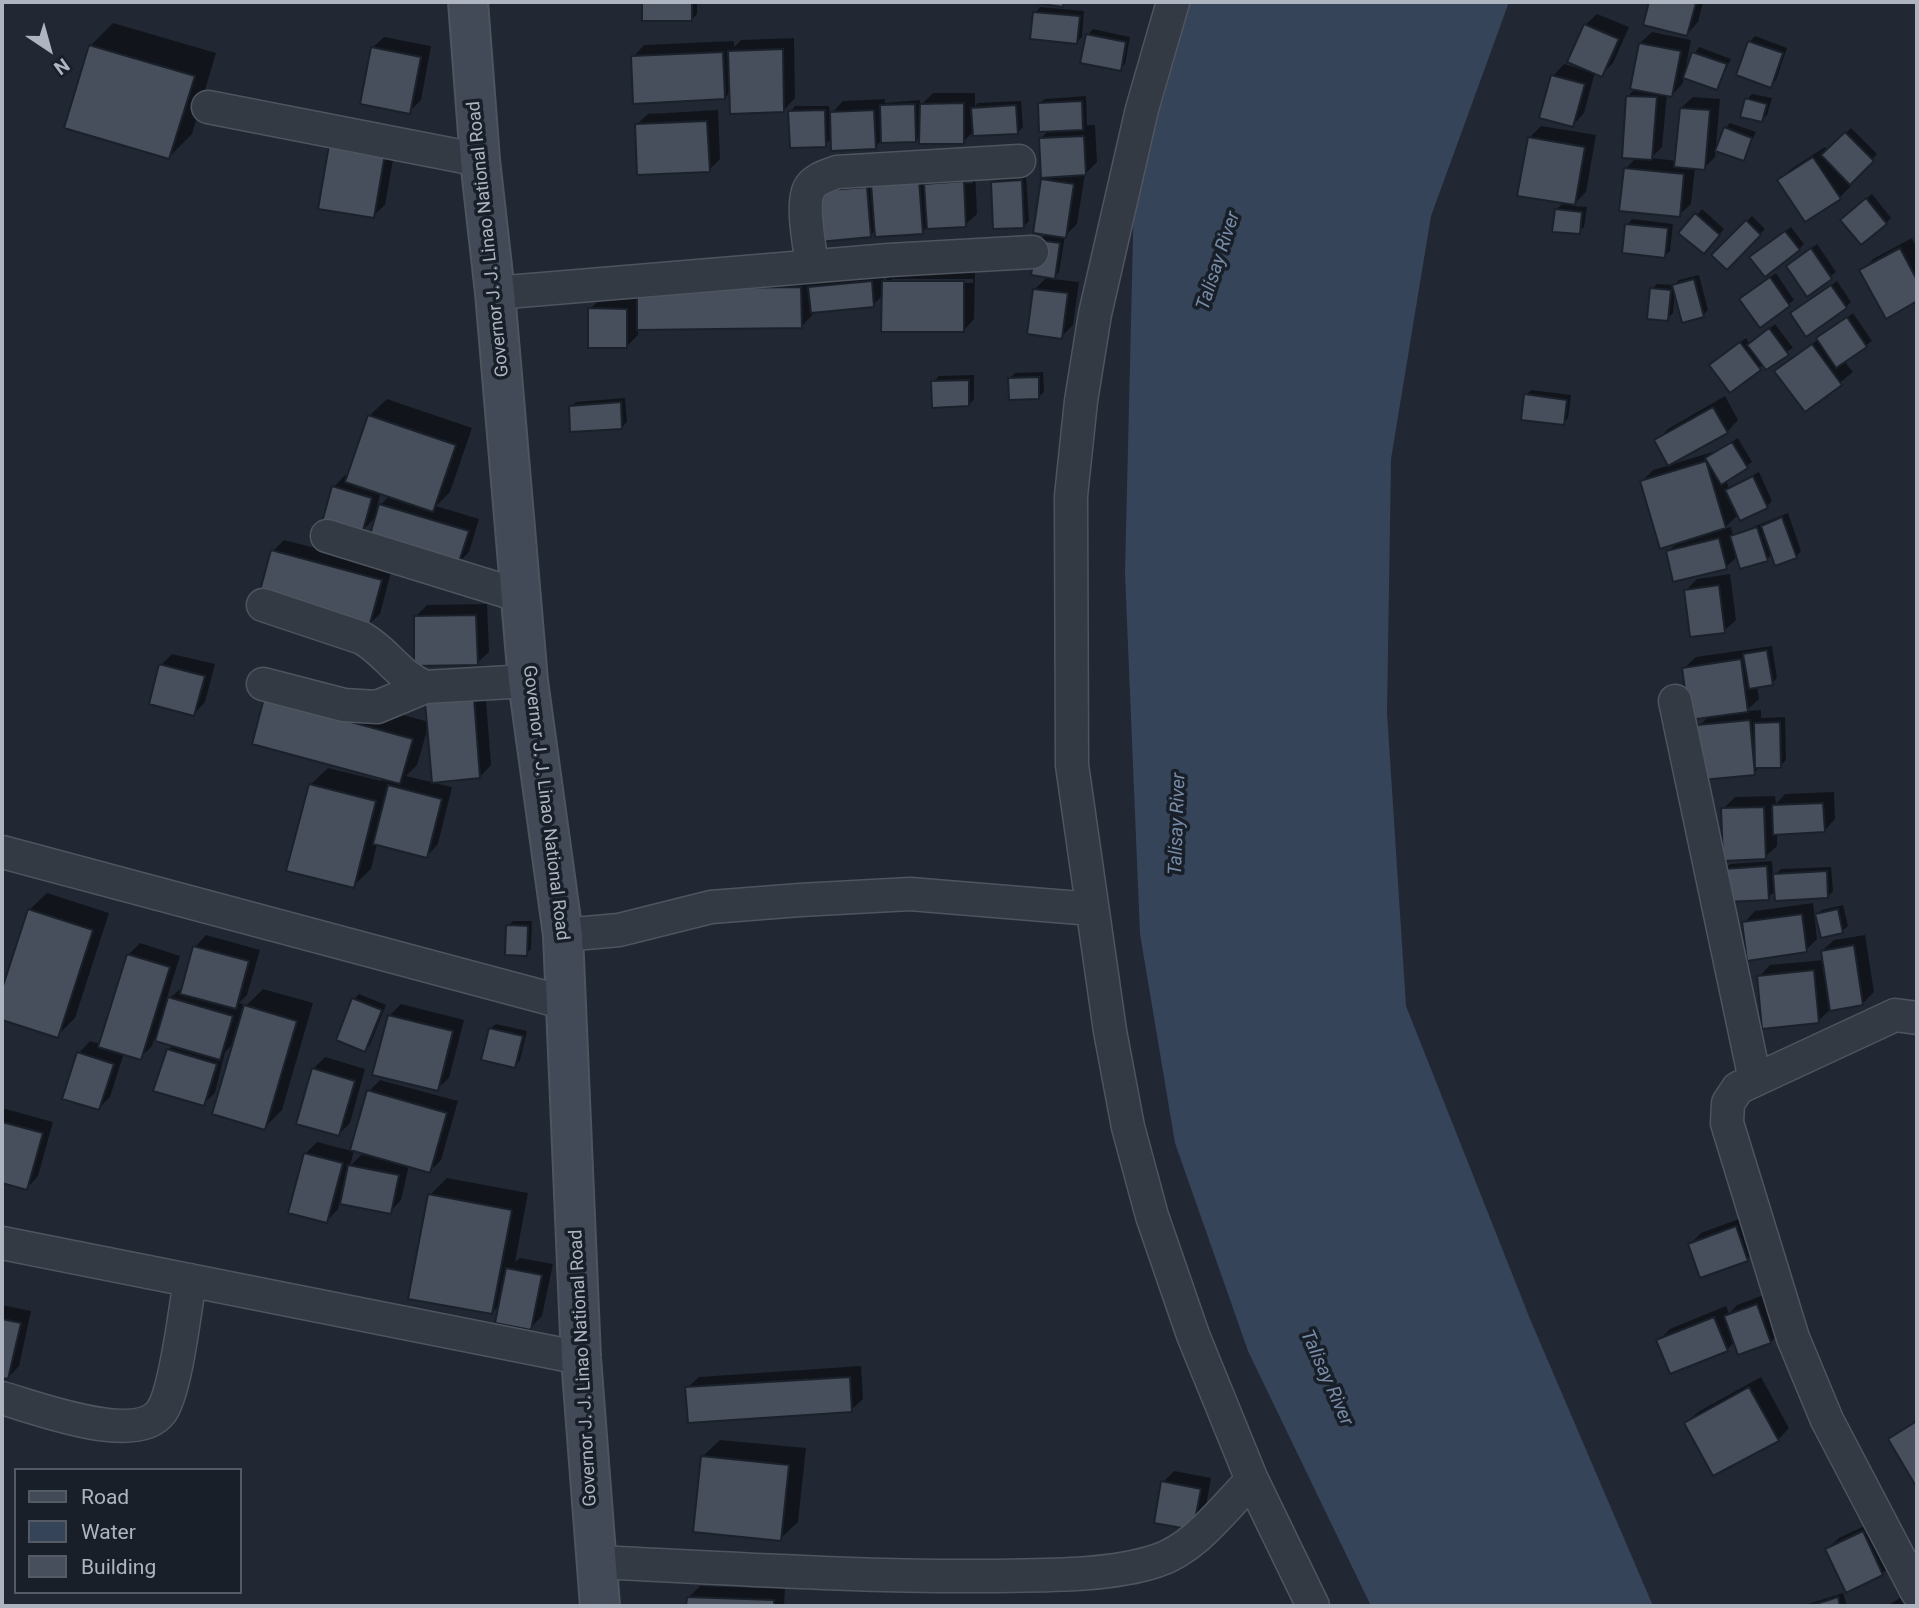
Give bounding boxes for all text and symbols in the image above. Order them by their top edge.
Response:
north arrow [14,14,84,84]
text: N [49,53,74,80]
street label: Governor J. J. Linao National Road [464,100,514,378]
water label: Talisay River [1192,209,1246,313]
street label: Governor J. J. Linao National Road [517,664,573,942]
water label: Talisay River [1165,772,1191,876]
street label: Governor J. J. Linao National Road [566,1229,602,1507]
water label: Talisay River [1295,1327,1357,1429]
legend [14,1468,242,1594]
text: Road [81,1485,129,1509]
text: Water [81,1520,136,1544]
text: Building [81,1555,156,1579]

